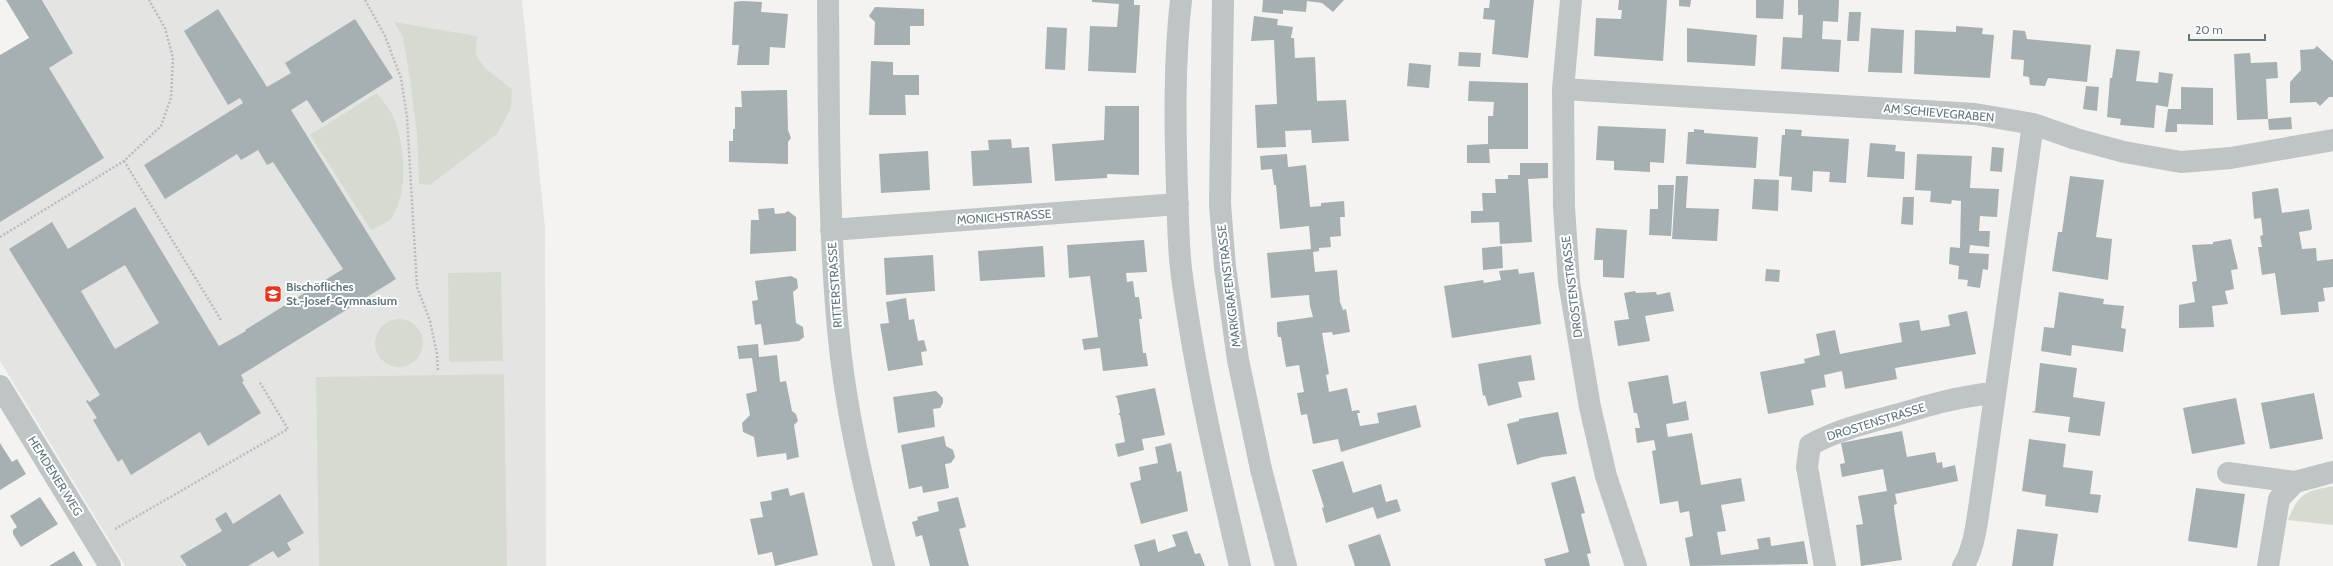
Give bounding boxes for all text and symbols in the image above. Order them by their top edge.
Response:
scale bar [2189,16,2265,42]
text: 20 m [2195,22,2223,37]
street label: AM SCHIEVEGRABEN [1883,100,1995,125]
street label: MONICHSTRASSE [956,206,1052,227]
street label: MARKGRAFENSTRASSE [1213,223,1243,348]
street label: DROSTENSTRASSE [1558,235,1585,339]
street label: RITTERSTRASSE [824,241,845,328]
place label: Bischöfliches St.-Josef-Gymnasium [286,279,397,308]
school or university icon: Bischöfliches St.-Josef-Gymnasium [263,284,283,304]
street label: DROSTENSTRASSE [1825,399,1927,444]
street label: HEMDENER WEG [25,433,86,518]

